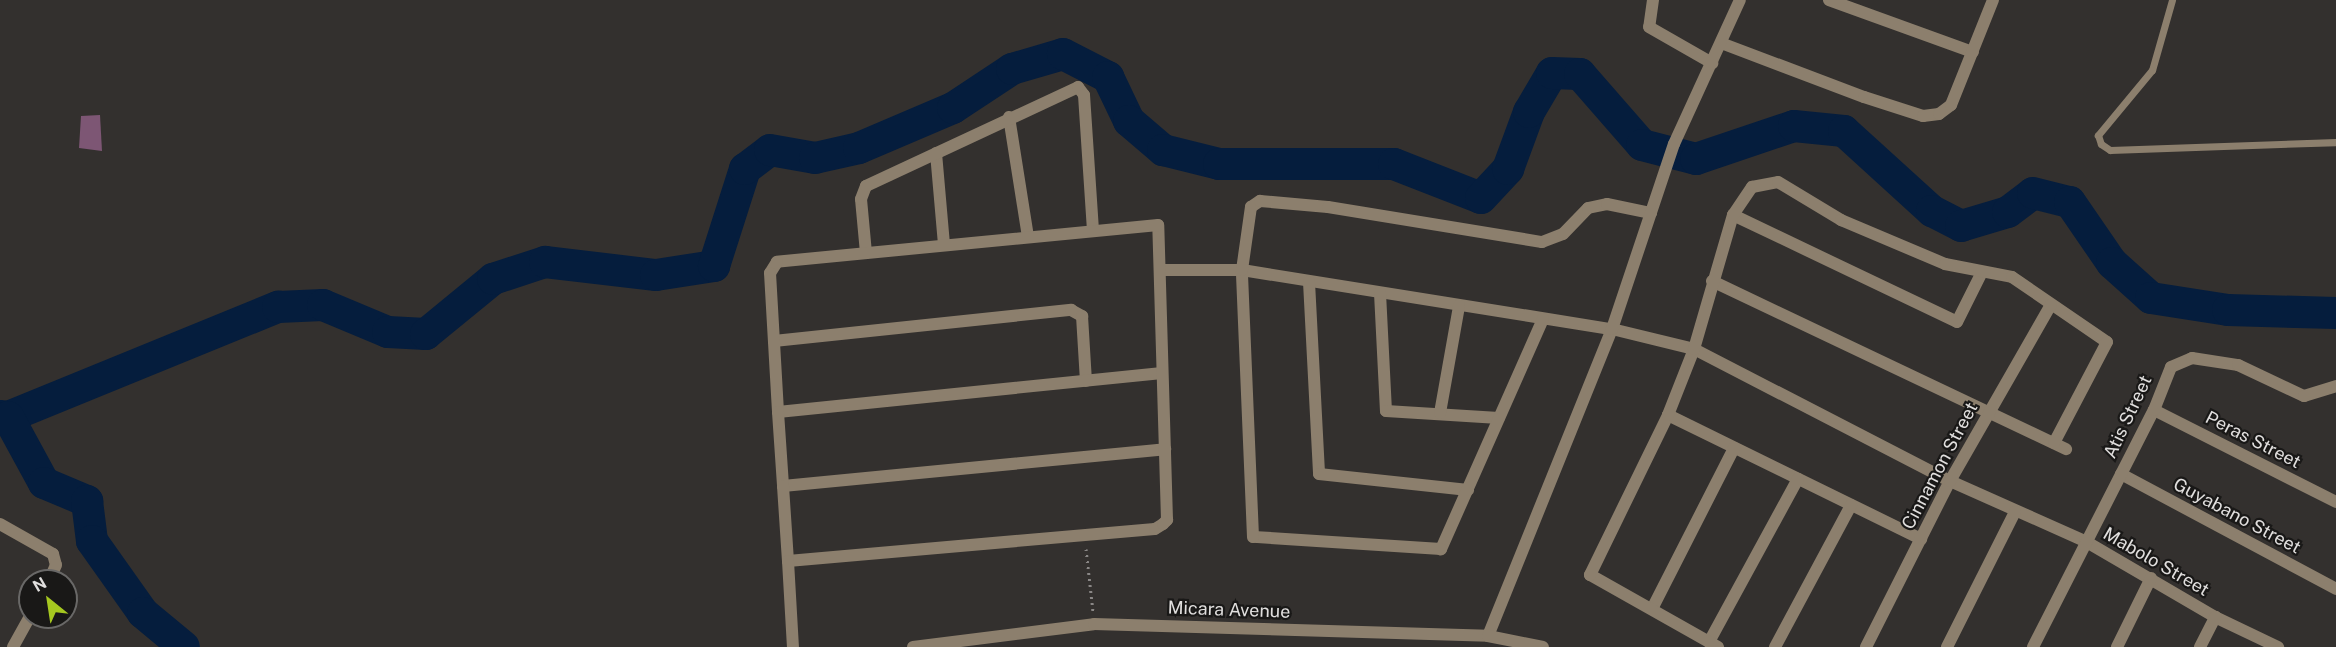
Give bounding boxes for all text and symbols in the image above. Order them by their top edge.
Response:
street label: Atis Street [2099,372,2157,462]
street label: Cinnamon Street [1897,399,1983,533]
street label: Peras Street [2202,407,2304,473]
street label: Guyabano Street [2170,473,2304,559]
street label: Mabolo Street [2099,523,2213,601]
north arrow [18,569,78,629]
text: N [30,573,50,596]
street label: Micara Avenue [1167,597,1291,623]

